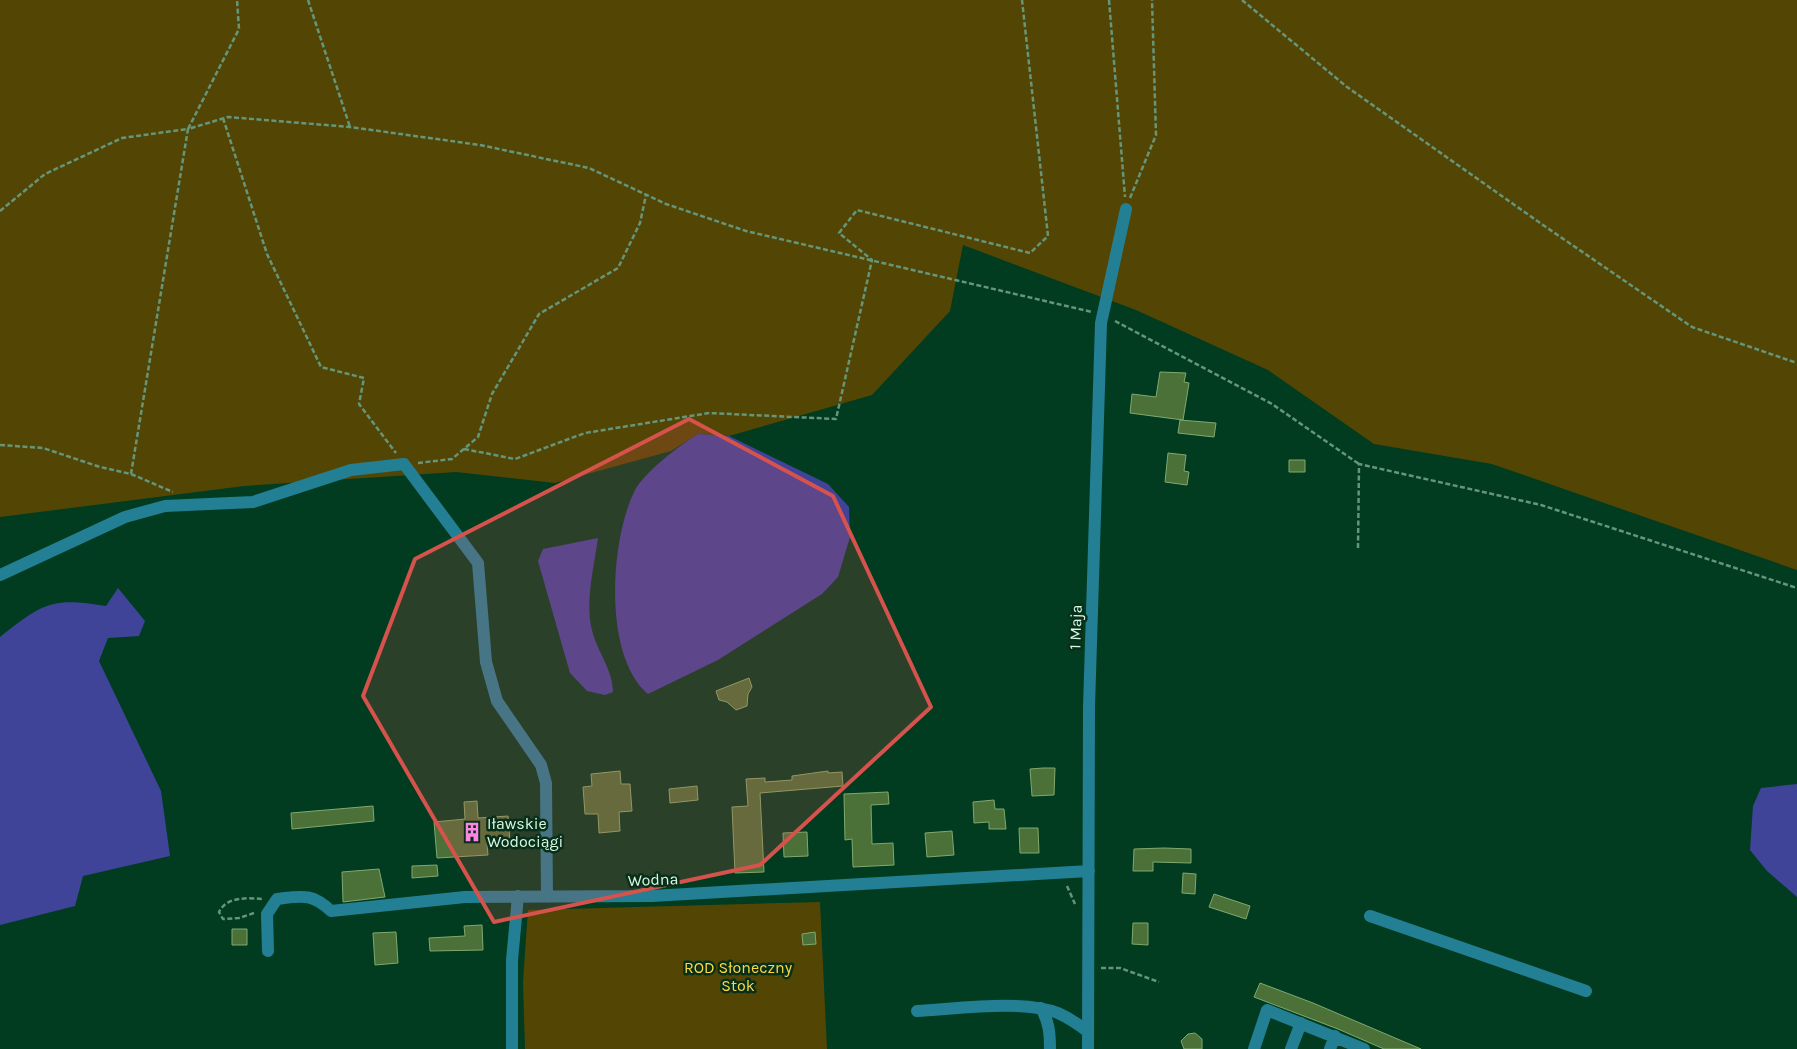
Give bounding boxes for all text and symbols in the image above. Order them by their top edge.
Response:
street label: 1 Maja [1065,604,1086,650]
place label: Iławskie Wodociągi [487,814,563,851]
building icon: Iławskie Wodociągi [461,821,483,843]
street label: Wodna [627,869,679,890]
park label: ROD Słoneczny Stok [684,958,793,995]

